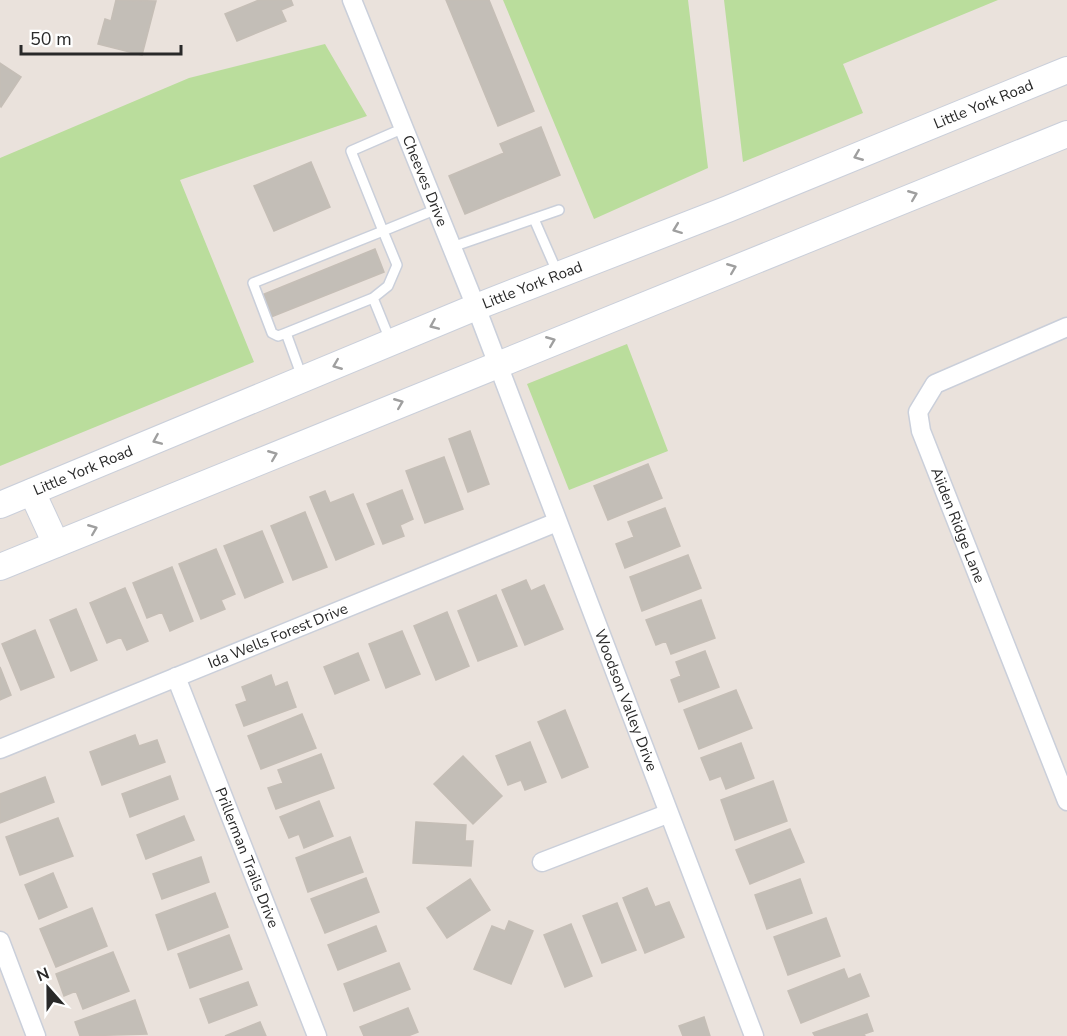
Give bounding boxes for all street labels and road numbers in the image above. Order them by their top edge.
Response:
street label: Little York Road [931,75,1036,134]
street label: Cheeves Drive [398,132,452,229]
street label: Little York Road [479,257,585,314]
street label: Little York Road [30,441,136,500]
street label: Aiiden Ridge Lane [926,464,990,586]
street label: Ida Wells Forest Drive [205,598,351,673]
street label: Woodson Valley Drive [590,626,662,774]
street label: Prillerman Trails Drive [210,784,284,931]

